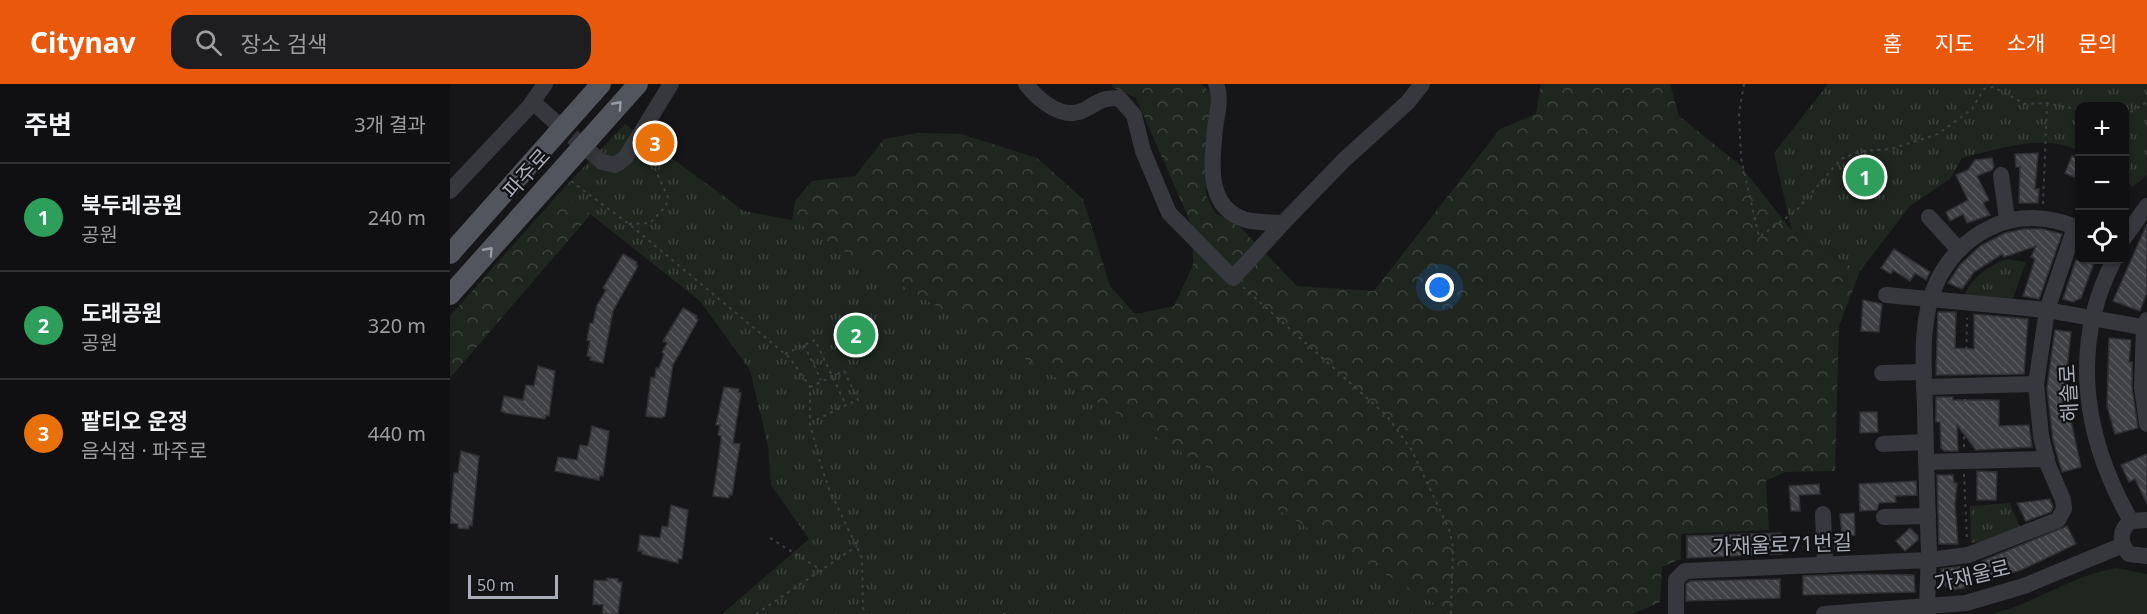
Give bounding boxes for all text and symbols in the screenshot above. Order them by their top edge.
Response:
search box [171,15,591,69]
text: Citynav [30,23,135,61]
icon: search [192,26,225,59]
text: 장소 검색 [240,28,327,58]
text: 홈 [1883,29,1902,57]
text: 지도 [1935,29,1974,57]
text: 소개 [2007,29,2045,57]
text: 문의 [2078,29,2117,57]
one-way arrow [611,101,622,112]
map controls [2075,102,2129,264]
button: + [2075,102,2129,156]
text: 주변 [24,106,72,142]
text: 3개 결과 [354,111,426,138]
pin: 3 [636,120,674,166]
street label: 파주로 [496,142,556,204]
pin: 1 [1846,154,1884,200]
button: − [2075,156,2129,210]
text: 북두레공원 [81,189,182,219]
text: 1 [38,204,49,231]
text: 240 m [368,204,426,231]
button: locate [2075,210,2129,264]
text: 공원 [81,221,118,248]
one-way arrow [482,247,493,258]
your location [1425,273,1454,302]
text: 도래공원 [81,297,162,327]
text: 2 [38,312,49,339]
text: 320 m [368,312,426,339]
pin: 2 [836,312,876,358]
text: 공원 [81,329,118,356]
street label: 해솔로 [2053,363,2083,423]
text: 팥티오 운정 [81,405,188,435]
text: 3 [38,420,49,447]
text: 440 m [368,420,426,447]
text: 음식점 · 파주로 [81,437,207,464]
street label: 가재울로71번길 [1712,528,1852,560]
street label: 가재울로 [1931,553,2013,597]
scale bar [468,572,558,600]
text: 50 m [477,574,514,596]

